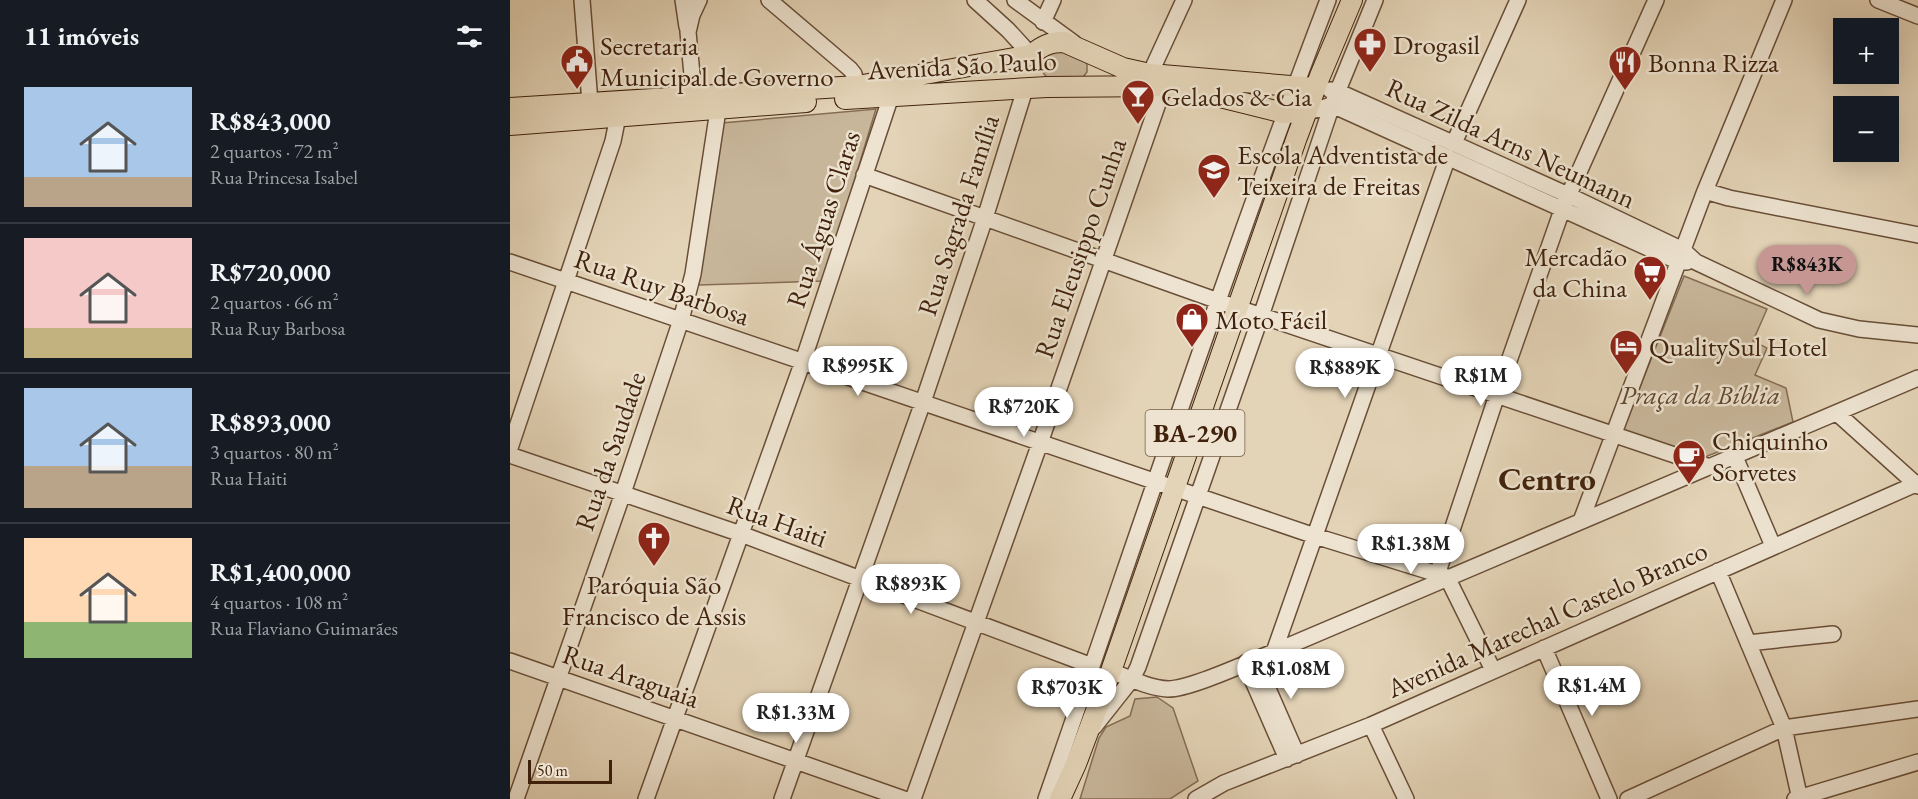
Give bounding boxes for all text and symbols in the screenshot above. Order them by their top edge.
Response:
map controls [1833,18,1899,162]
button: + [1833,18,1899,84]
text: 11 imóveis [24,19,139,53]
icon: filters [453,20,486,53]
pharmacy icon: Drogasil [1352,26,1388,73]
place label: Drogasil [1393,27,1480,62]
place label: Secretaria Municipal de Governo [600,28,834,94]
public building icon: Secretaria Municipal de Governo [559,43,595,90]
street label: Avenida São Paulo [865,43,1058,87]
restaurant icon: Bonna Rizza [1607,44,1643,91]
place label: Bonna Rizza [1648,45,1779,80]
street label: Rua Zilda Arns Neumann [1381,70,1641,216]
bar icon: Gelados & Cia [1120,78,1156,125]
place label: Gelados & Cia [1161,79,1312,114]
button: − [1833,96,1899,162]
text: R$843,000 [210,104,331,138]
street label: Rua Sagrada Família [909,110,1007,320]
icon: home [72,111,144,183]
street label: Rua Águas Claras [778,126,868,312]
street label: Rua Eleusippo Cunha [1026,133,1134,363]
place label: Escola Adventista de Teixeira de Freitas [1237,137,1448,203]
text: 2 quartos · 72 m² [210,138,339,164]
school or university icon: Escola Adventista de Teixeira de Freitas [1196,152,1232,199]
text: Rua Princesa Isabel [210,164,358,190]
place label: Mercadão da China [1525,239,1627,305]
street label: Rua Ruy Barbosa [570,241,754,333]
pin: R$843K [1758,245,1856,296]
text: R$843K [1771,251,1843,277]
supermarket icon: Mercadão da China [1632,254,1668,301]
text: R$720,000 [210,255,331,289]
icon: home [72,262,144,334]
text: 2 quartos · 66 m² [210,289,339,315]
shop icon: Moto Fácil [1174,301,1210,348]
place label: Moto Fácil [1215,302,1327,337]
text: Rua Ruy Barbosa [210,315,345,341]
hotel icon: QualitySul Hotel [1608,328,1644,375]
place label: QualitySul Hotel [1649,329,1827,364]
pin: R$995K [809,346,907,397]
pin: R$889K [1296,348,1394,399]
text: R$995K [822,352,894,378]
text: R$889K [1309,354,1381,380]
pin: R$1M [1445,356,1517,407]
text: R$1M [1454,362,1508,388]
street label: Rua da Saudade [566,367,654,535]
park label: Praça da Bíblia [1620,377,1780,412]
pin: R$720K [975,387,1073,438]
text: R$720K [988,393,1060,419]
text: R$893,000 [210,405,331,439]
road number: BA-290 [1146,410,1244,456]
icon: home [72,412,144,484]
place label: Chiquinho Sorvetes [1712,423,1828,489]
cafe icon: Chiquinho Sorvetes [1671,438,1707,485]
text: 3 quartos · 80 m² [210,439,339,465]
district label: Centro [1498,457,1596,500]
text: Rua Haiti [210,465,287,491]
street label: Rua Haiti [722,487,832,555]
church icon: Paróquia São Francisco de Assis [636,520,672,567]
pin: R$1.38M [1356,524,1466,575]
text: R$1.38M [1371,530,1451,556]
street label: Avenida Marechal Castelo Branco [1380,532,1713,706]
text: R$1,400,000 [210,555,351,589]
icon: home [72,562,144,634]
pin: R$893K [862,564,960,615]
place label: Paróquia São Francisco de Assis [562,567,746,633]
text: R$893K [875,570,947,596]
text: 4 quartos · 108 m² [210,589,348,615]
text: Rua Flaviano Guimarães [210,615,398,641]
street label: Rua Araguaia [558,636,704,716]
pin: R$1.08M [1236,649,1346,700]
text: R$1.08M [1251,655,1331,681]
pin: R$1.4M [1543,666,1641,717]
pin: R$703K [1018,668,1116,719]
text: R$1.4M [1558,672,1626,698]
text: R$703K [1031,674,1103,700]
pin: R$1.33M [741,693,851,744]
text: R$1.33M [756,699,836,725]
scale bar [528,757,612,784]
text: 50 m [537,760,568,781]

